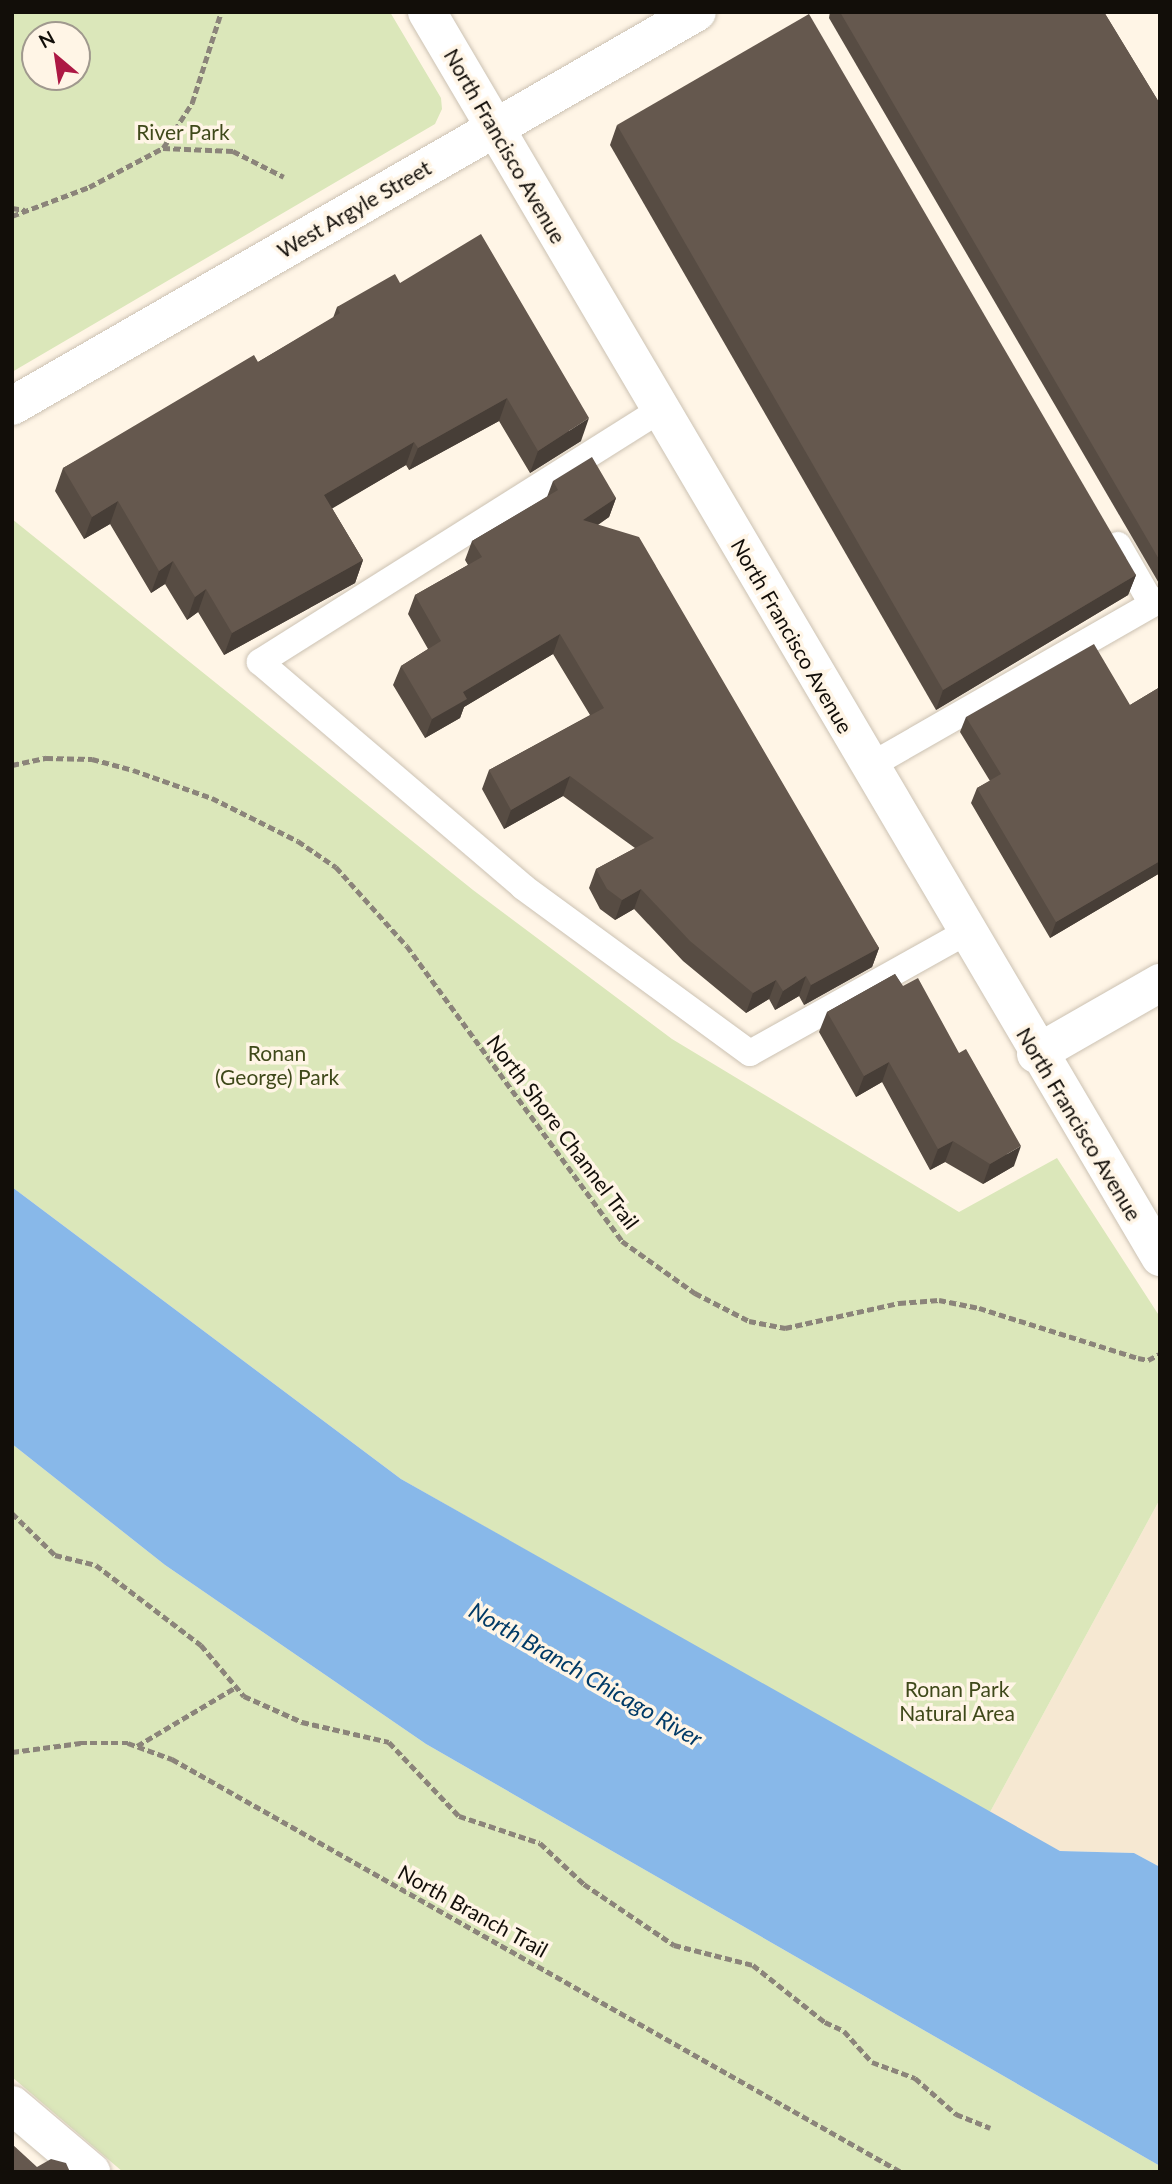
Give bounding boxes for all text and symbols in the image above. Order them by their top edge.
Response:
north arrow [21,21,91,91]
text: N [35,25,59,53]
street label: North Francisco Avenue [439,44,571,248]
park label: River Park [136,119,230,145]
street label: West Argyle Street [272,155,436,263]
street label: North Francisco Avenue [726,534,858,738]
street label: North Francisco Avenue [1011,1023,1147,1225]
street label: North Shore Channel Trail [481,1030,645,1234]
park label: Ronan (George) Park [215,1040,339,1090]
water label: North Branch Chicago River [465,1596,707,1752]
park label: Ronan Park Natural Area [899,1676,1015,1726]
street label: North Branch Trail [393,1859,553,1963]

